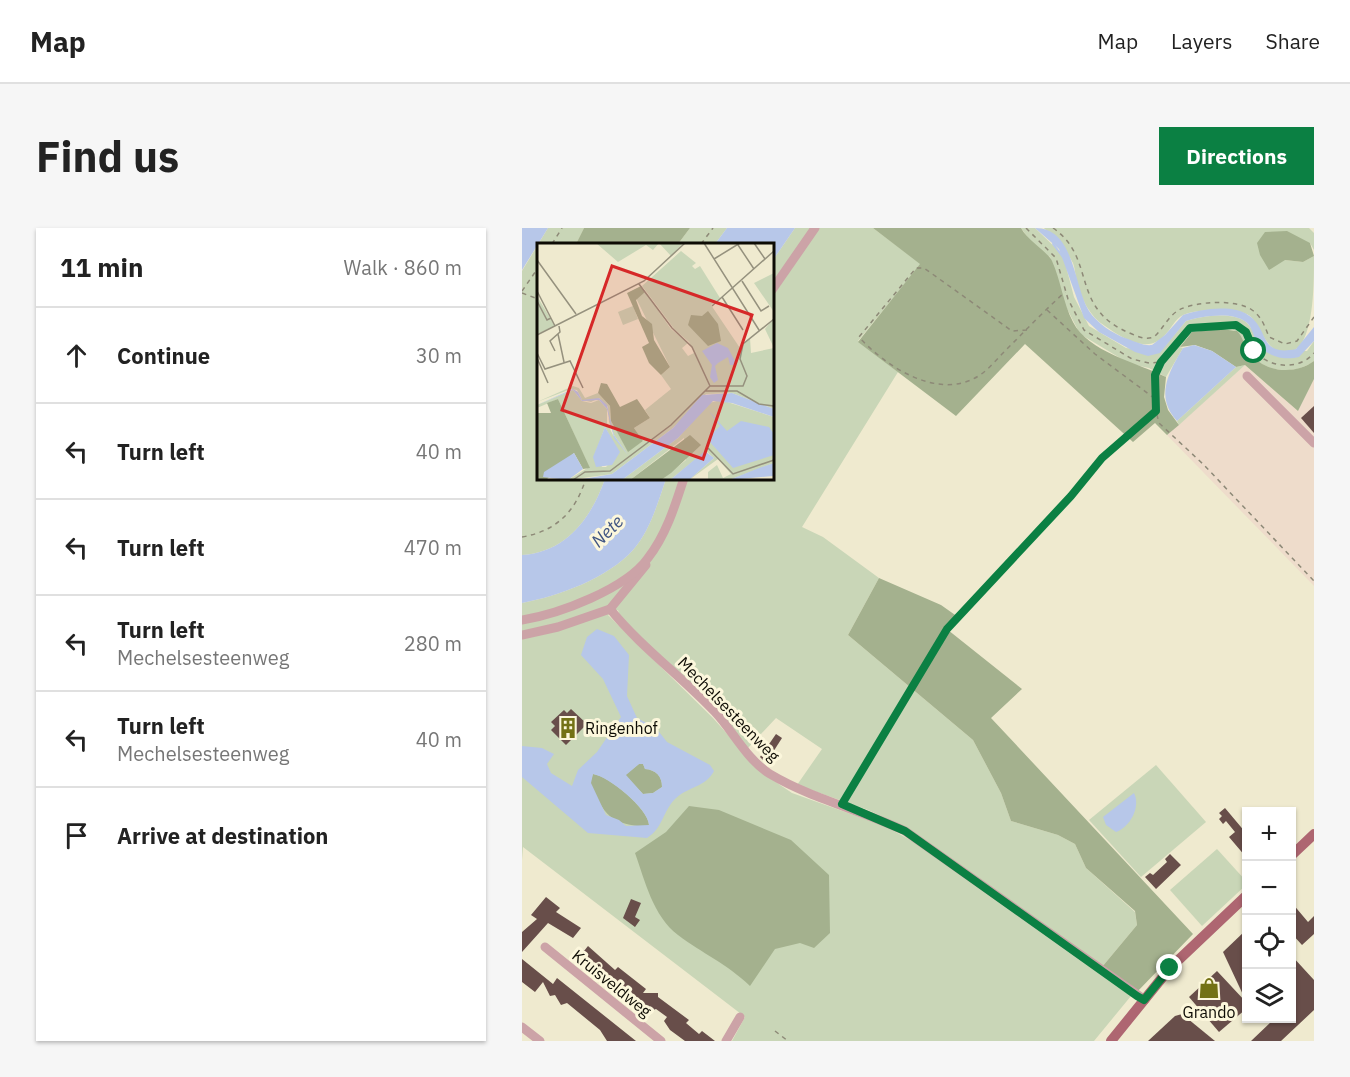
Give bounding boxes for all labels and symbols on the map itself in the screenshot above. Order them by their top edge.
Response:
inset map [537,243,774,480]
route start [1240,337,1266,363]
water label: Nete [586,510,628,552]
street label: Mechelsesteenweg [674,652,784,766]
building icon: Ringenhof [556,716,580,740]
place label: Ringenhof [585,718,658,738]
street label: Kruisveldweg [568,945,656,1021]
route end [1156,954,1182,980]
shop icon: Grando [1197,976,1221,1000]
place label: Grando [1183,1002,1235,1022]

